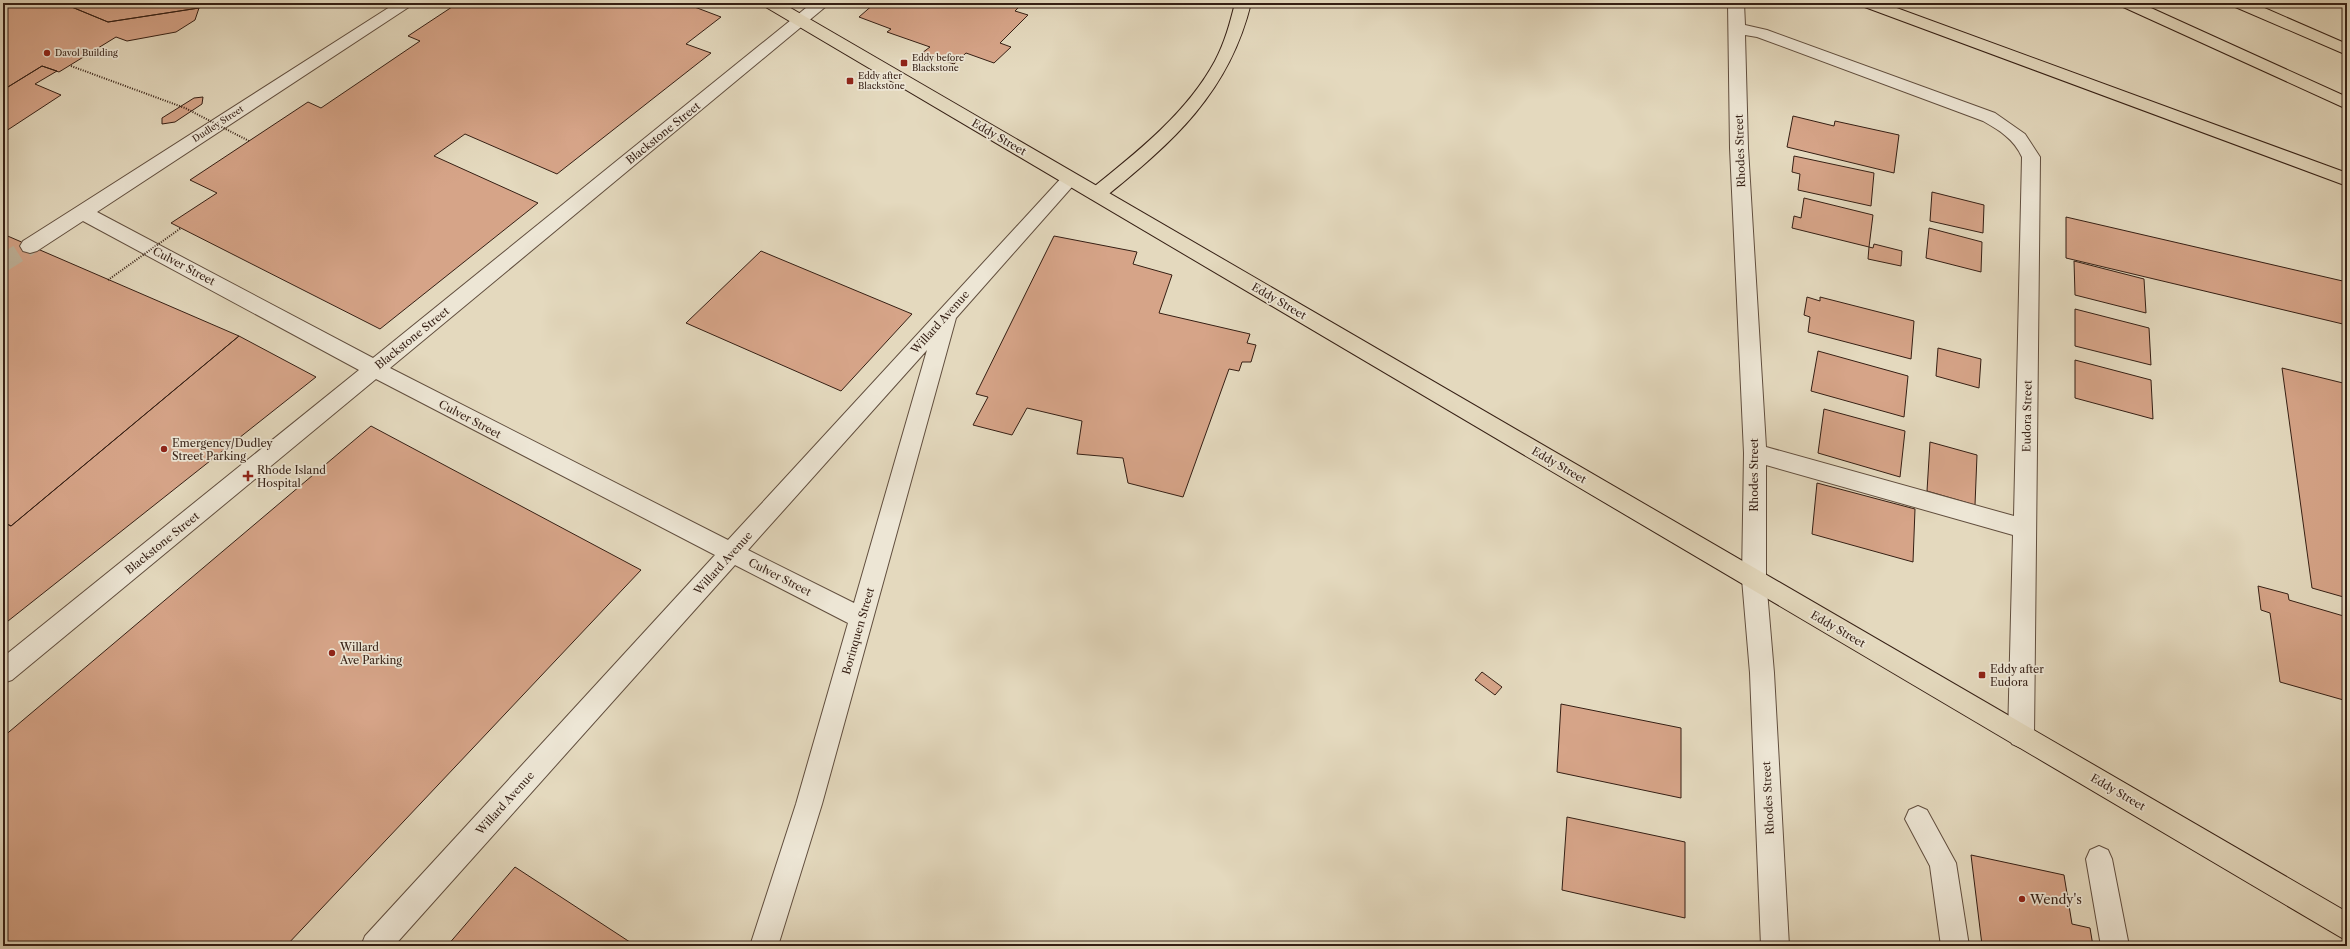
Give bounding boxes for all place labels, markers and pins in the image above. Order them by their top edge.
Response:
place label: Davol Building [55,47,118,58]
marker: Davol Building [42,48,52,58]
place label: Eddy before Blackstone [912,52,964,73]
marker: Eddy before Blackstone [899,58,909,68]
place label: Eddy after Blackstone [858,70,905,91]
marker: Eddy after Blackstone [845,76,855,86]
place label: Emergency/Dudley Street Parking [172,436,273,463]
marker: Emergency/Dudley Street Parking [159,444,169,454]
place label: Rhode Island Hospital [257,463,326,490]
marker: Rhode Island Hospital [242,470,254,482]
place label: Willard Ave Parking [339,640,402,667]
marker: Willard Ave Parking [327,648,337,658]
place label: Eddy after Eudora [1990,662,2044,689]
marker: Eddy after Eudora [1977,670,1987,680]
place label: Wendy's [2029,891,2082,907]
marker: Wendy's [2017,894,2027,904]

